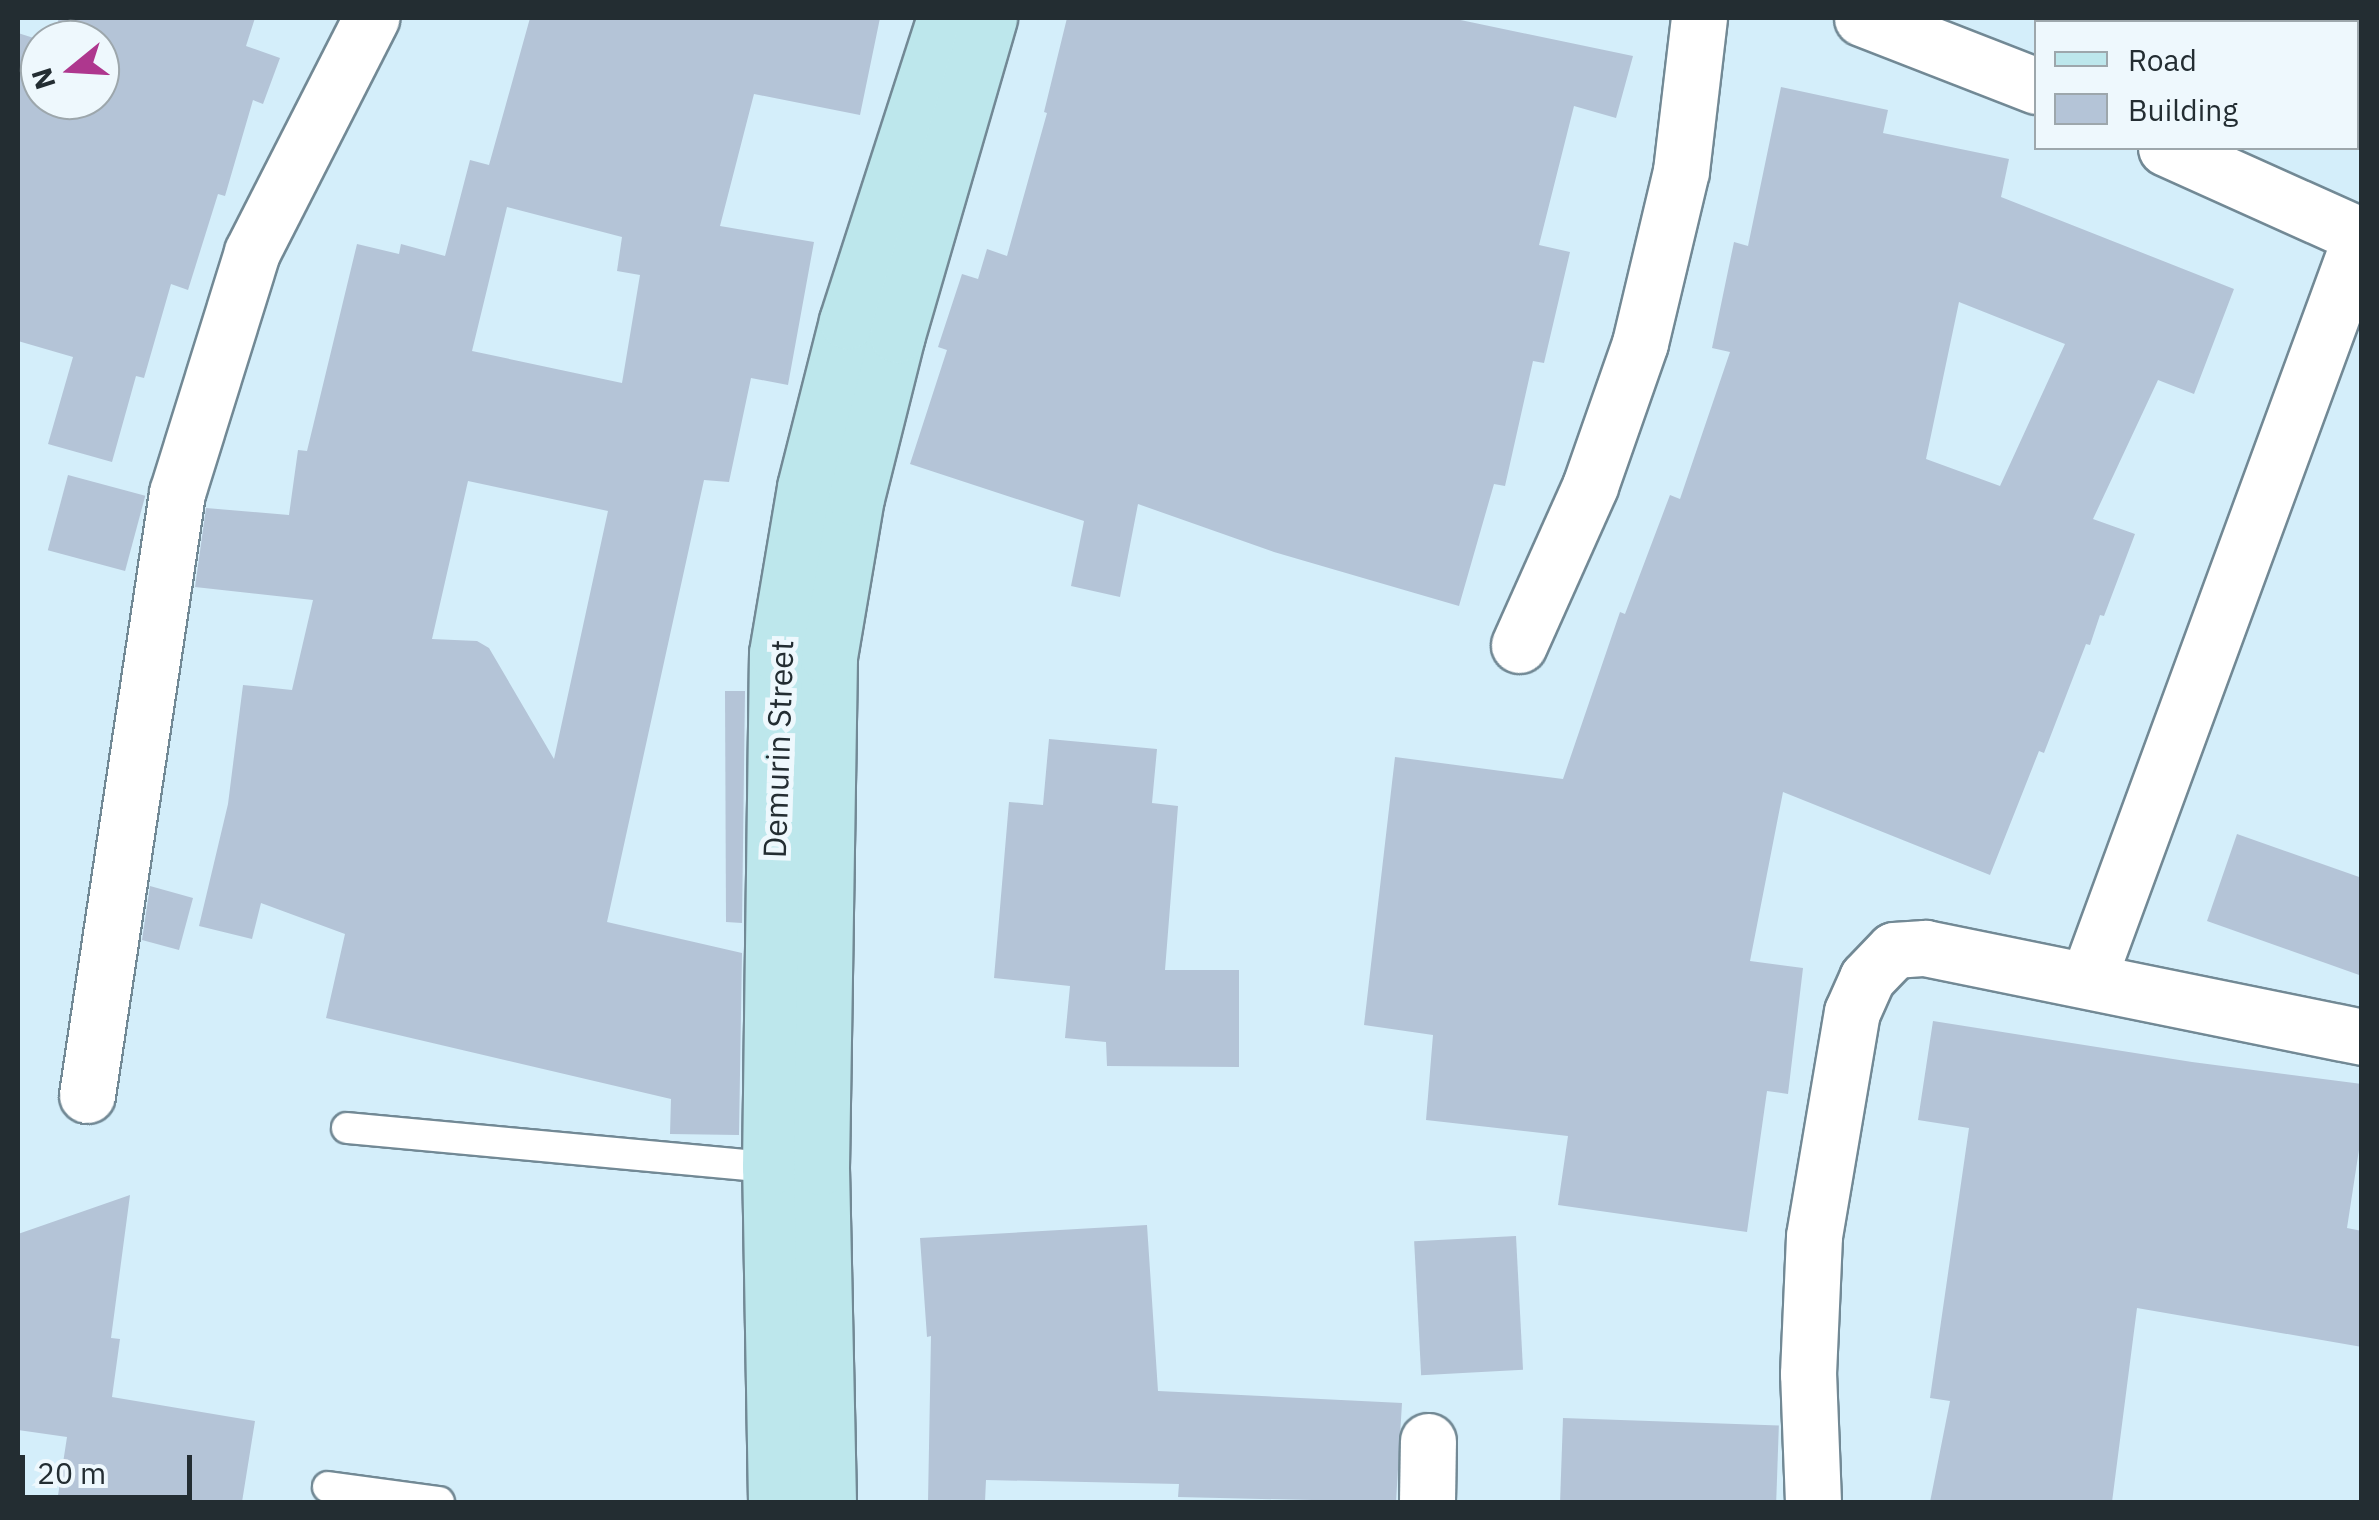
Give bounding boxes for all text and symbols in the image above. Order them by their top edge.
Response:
north arrow [20,20,120,120]
legend [2034,20,2359,150]
text: Road [2128,40,2197,79]
text: N [22,63,64,94]
text: Building [2128,90,2238,129]
street label: Demurin Street [755,639,801,859]
scale bar [25,1435,198,1497]
text: 20 m [37,1453,106,1492]

